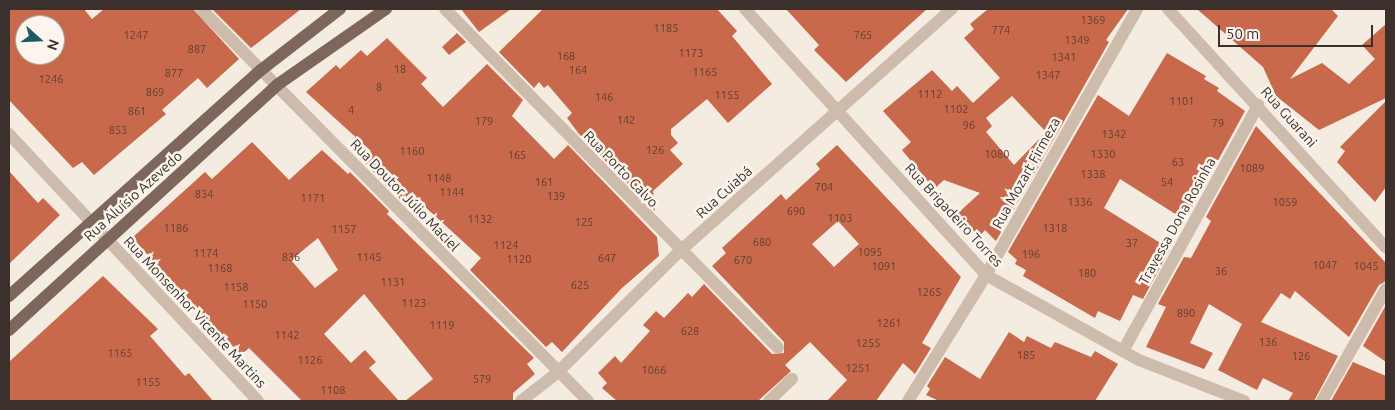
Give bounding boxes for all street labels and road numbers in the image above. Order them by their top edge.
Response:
street label: Rua Guarani [1258,83,1320,151]
street label: Rua Mozart Firmeza [988,115,1064,231]
street label: Rua Porto Calvo [580,127,662,211]
street label: Rua Doutor Júlio Maciel [347,135,463,255]
street label: Rua Aluísio Azevedo [80,147,186,245]
street label: Travessa Dona Rosinha [1135,154,1219,288]
street label: Rua Brigadeiro Torres [902,160,1006,270]
street label: Rua Cuiabá [693,162,755,222]
street label: Rua Monsenhor Vicente Martins [120,233,270,391]

